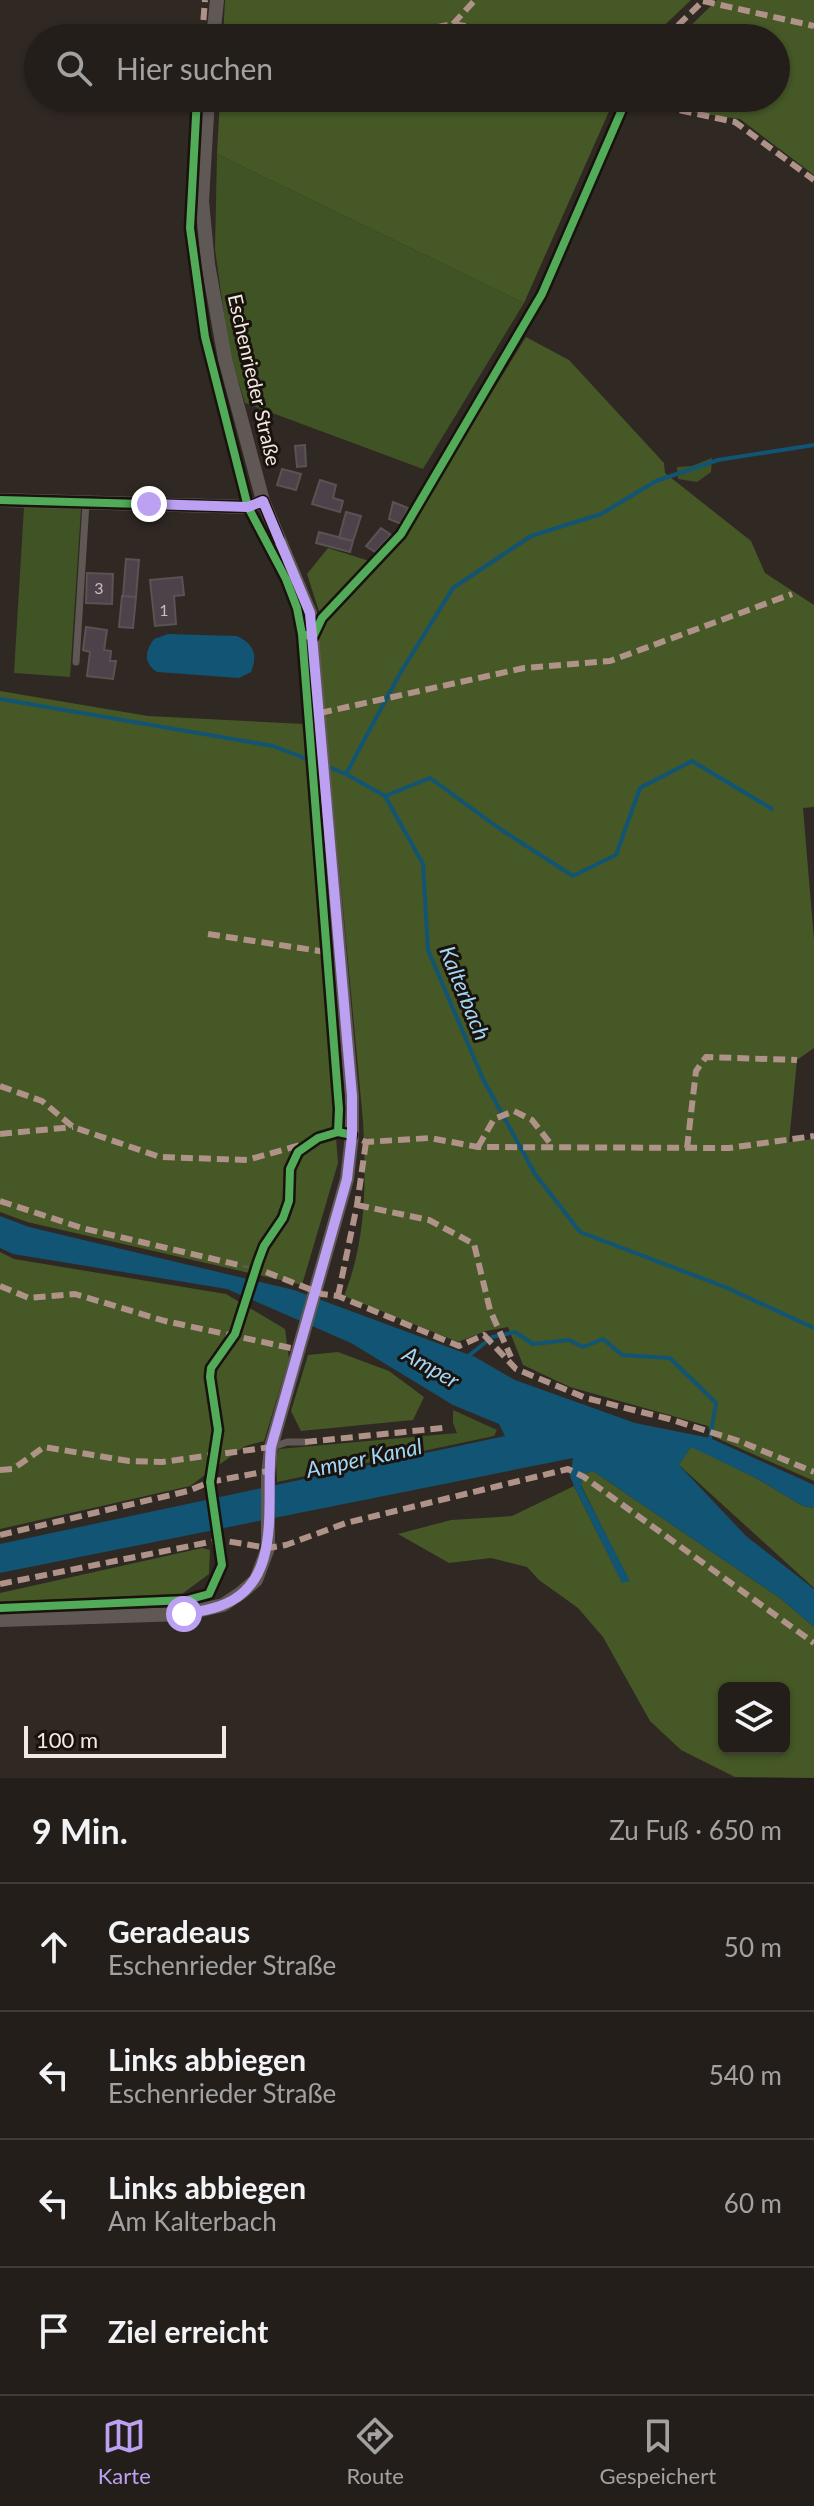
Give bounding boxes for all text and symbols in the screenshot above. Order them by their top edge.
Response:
search box [24,24,790,112]
icon: search [52,46,96,90]
text: Hier suchen [116,50,273,86]
street label: Eschenrieder Straße [224,291,286,468]
route end [131,486,167,522]
house number: 3 [94,578,104,597]
house number: 1 [159,600,169,619]
water label: Kalterbach [434,942,497,1044]
water label: Amper [397,1339,465,1394]
water label: Amper Kanal [303,1432,424,1483]
route start [166,1596,202,1632]
map controls [718,1682,790,1754]
button: layers [718,1682,790,1754]
scale bar [24,1722,226,1758]
text: 100 m [36,1726,98,1753]
text: 9 Min. [32,1810,128,1851]
text: Zu Fuß · 650 m [609,1814,782,1846]
text: Geradeaus [108,1913,250,1949]
icon: ahead [32,1925,76,1969]
text: 50 m [724,1931,782,1963]
text: Eschenrieder Straße [108,1949,336,1981]
text: Links abbiegen [108,2041,306,2077]
icon: left [32,2053,76,2097]
text: 540 m [709,2059,782,2091]
text: Eschenrieder Straße [108,2077,336,2109]
text: Links abbiegen [108,2169,306,2205]
icon: left [32,2181,76,2225]
text: 60 m [724,2187,782,2219]
text: Am Kalterbach [108,2205,277,2237]
icon: arrive [32,2309,76,2353]
text: Ziel erreicht [108,2313,268,2349]
tab: Karte [98,2414,151,2489]
tab: Route [347,2414,404,2489]
tab: Gespeichert [600,2414,716,2489]

